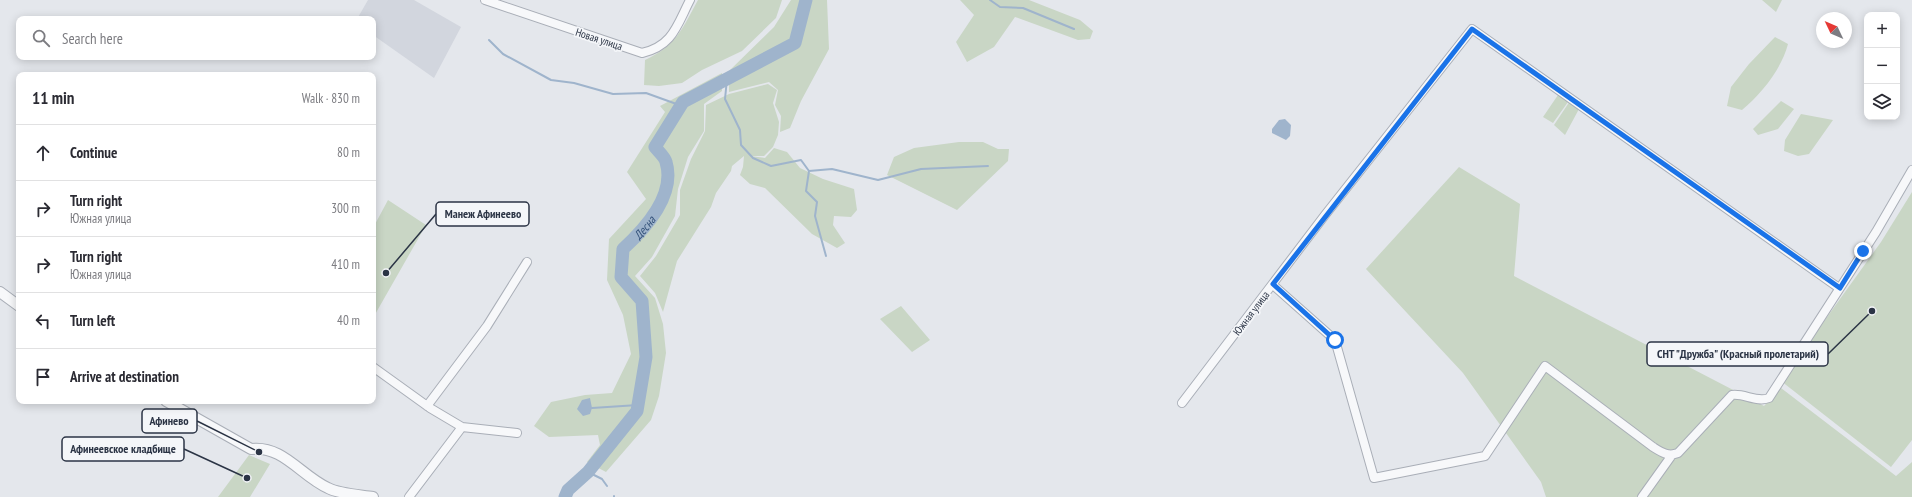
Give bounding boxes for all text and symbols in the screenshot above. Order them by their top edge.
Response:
north arrow [1816,12,1852,48]
map controls [1864,12,1900,120]
button: + [1864,12,1900,48]
search box [16,16,376,60]
street label: Новая улица [574,25,624,53]
icon: search [30,27,52,49]
text: Search here [62,29,123,48]
button: − [1864,48,1900,84]
button: layers [1864,84,1900,120]
text: 11 min [32,87,74,109]
text: Walk · 830 m [302,90,360,107]
icon: ahead [32,142,54,164]
text: Continue [70,143,117,162]
text: 80 m [337,144,360,161]
text: Turn right [70,191,122,210]
icon: right [32,198,54,220]
text: 300 m [331,200,360,217]
callout: Манеж Афинеево [436,202,529,226]
text: Манеж Афинеево [445,206,522,221]
text: Южная улица [70,210,132,227]
water label: Десна [629,212,659,243]
route end [1854,242,1872,260]
text: Turn right [70,247,122,266]
icon: right [32,254,54,276]
text: 410 m [331,256,360,273]
text: Южная улица [70,266,132,283]
street label: Южная улица [1230,288,1272,338]
icon: left [32,310,54,332]
text: Turn left [70,311,115,330]
text: 40 m [337,312,360,329]
route start [1326,331,1344,349]
callout: СНТ "Дружба" (Красный пролетарий) [1647,342,1828,366]
text: СНТ "Дружба" (Красный пролетарий) [1657,346,1819,361]
icon: arrive [32,366,54,388]
text: Arrive at destination [70,367,179,386]
callout: Афинево [142,409,197,433]
text: Афинево [148,413,189,428]
callout: Афинеевское кладбище [62,437,184,461]
text: Афинеевское кладбище [69,441,176,456]

